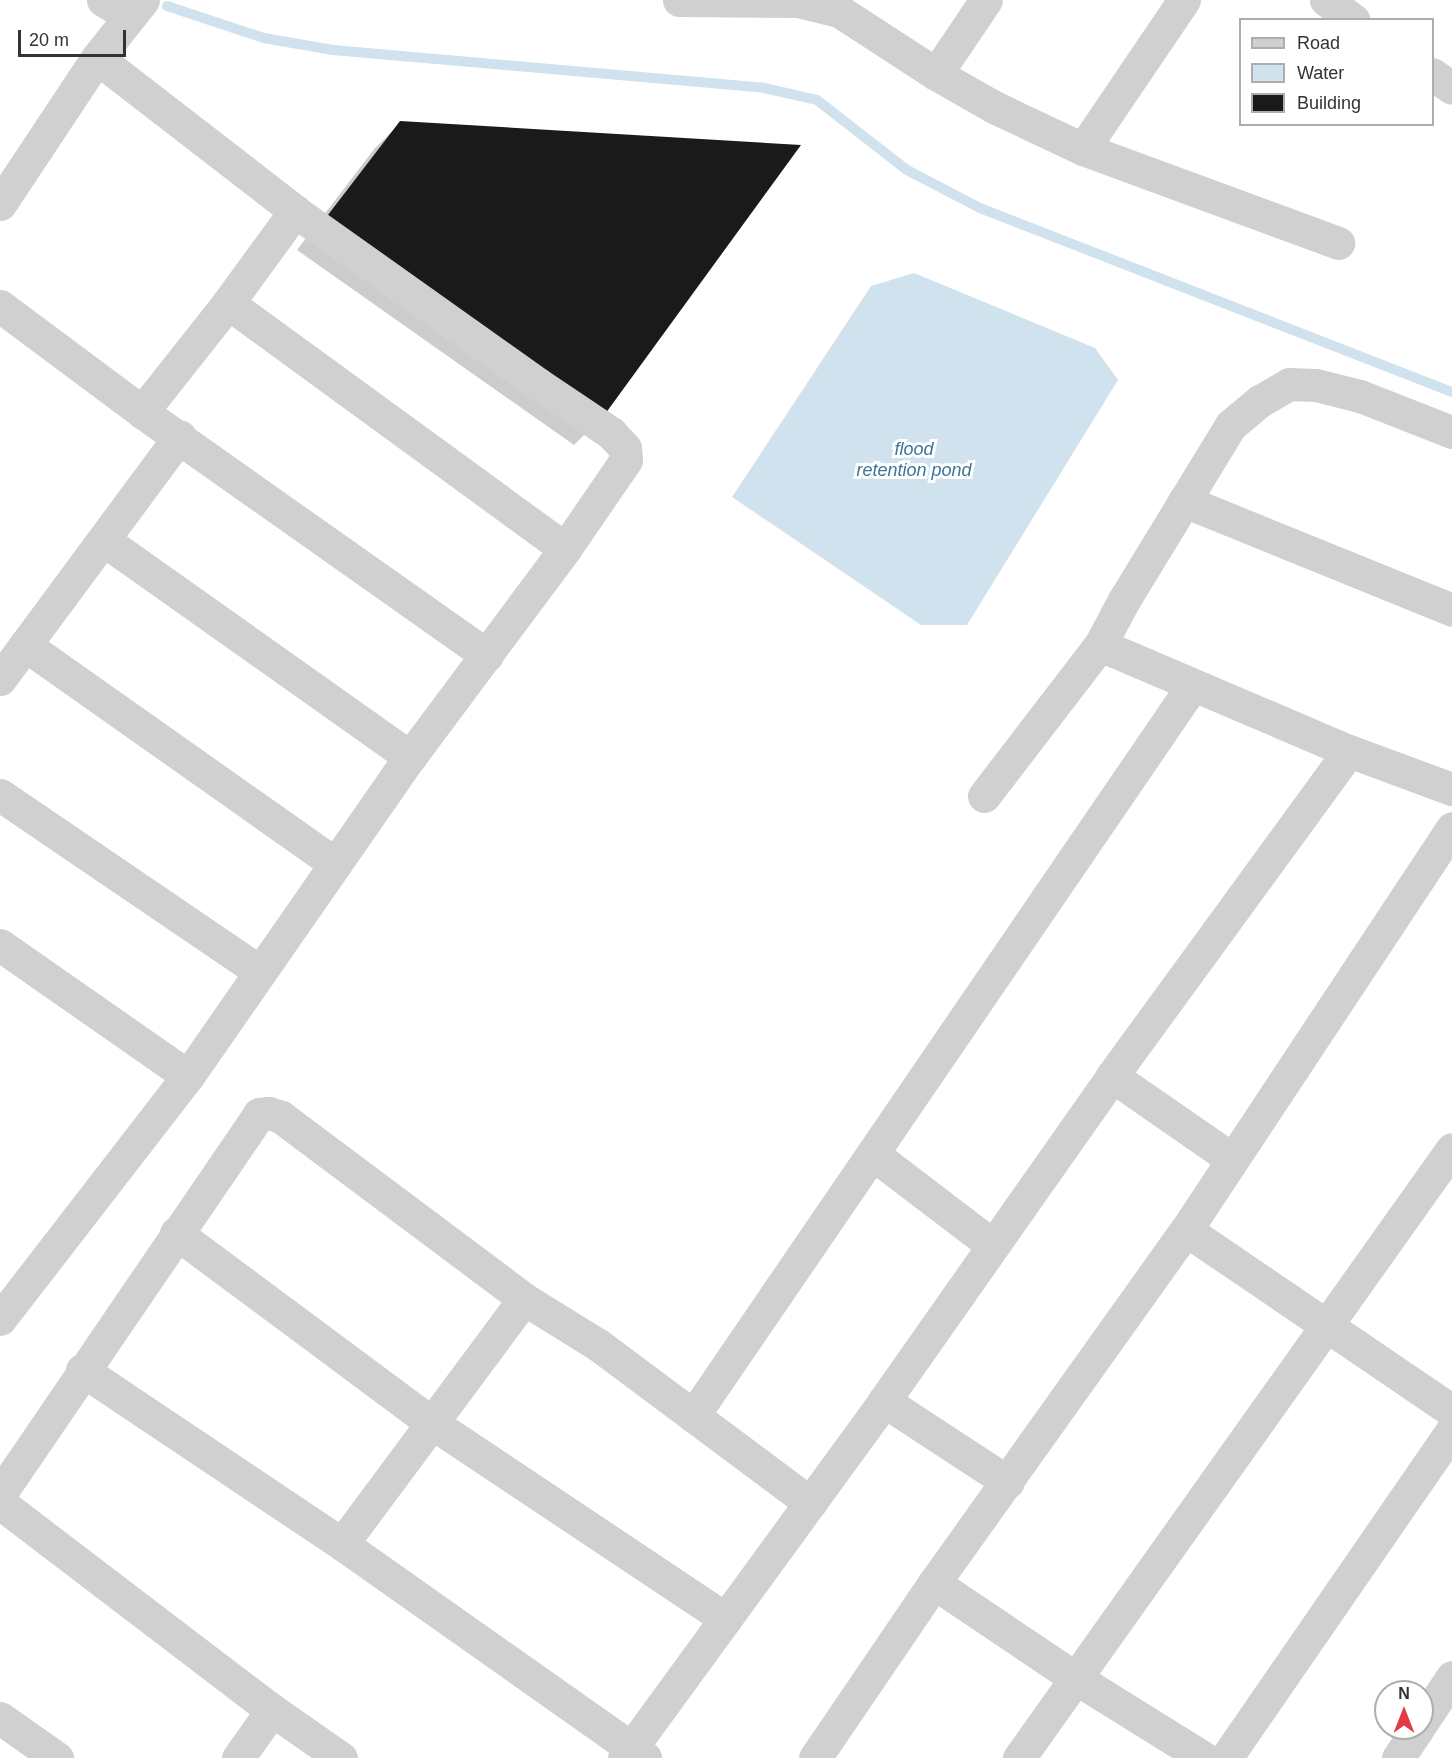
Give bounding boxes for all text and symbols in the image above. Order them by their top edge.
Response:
scale bar [21,18,129,56]
legend [1239,18,1434,126]
text: 20 m [29,30,69,50]
text: Road [1297,33,1340,53]
text: Water [1297,63,1344,83]
text: Building [1297,93,1361,113]
water label: flood retention pond [856,439,972,482]
north arrow [1374,1680,1434,1740]
text: N [1398,1685,1410,1702]

